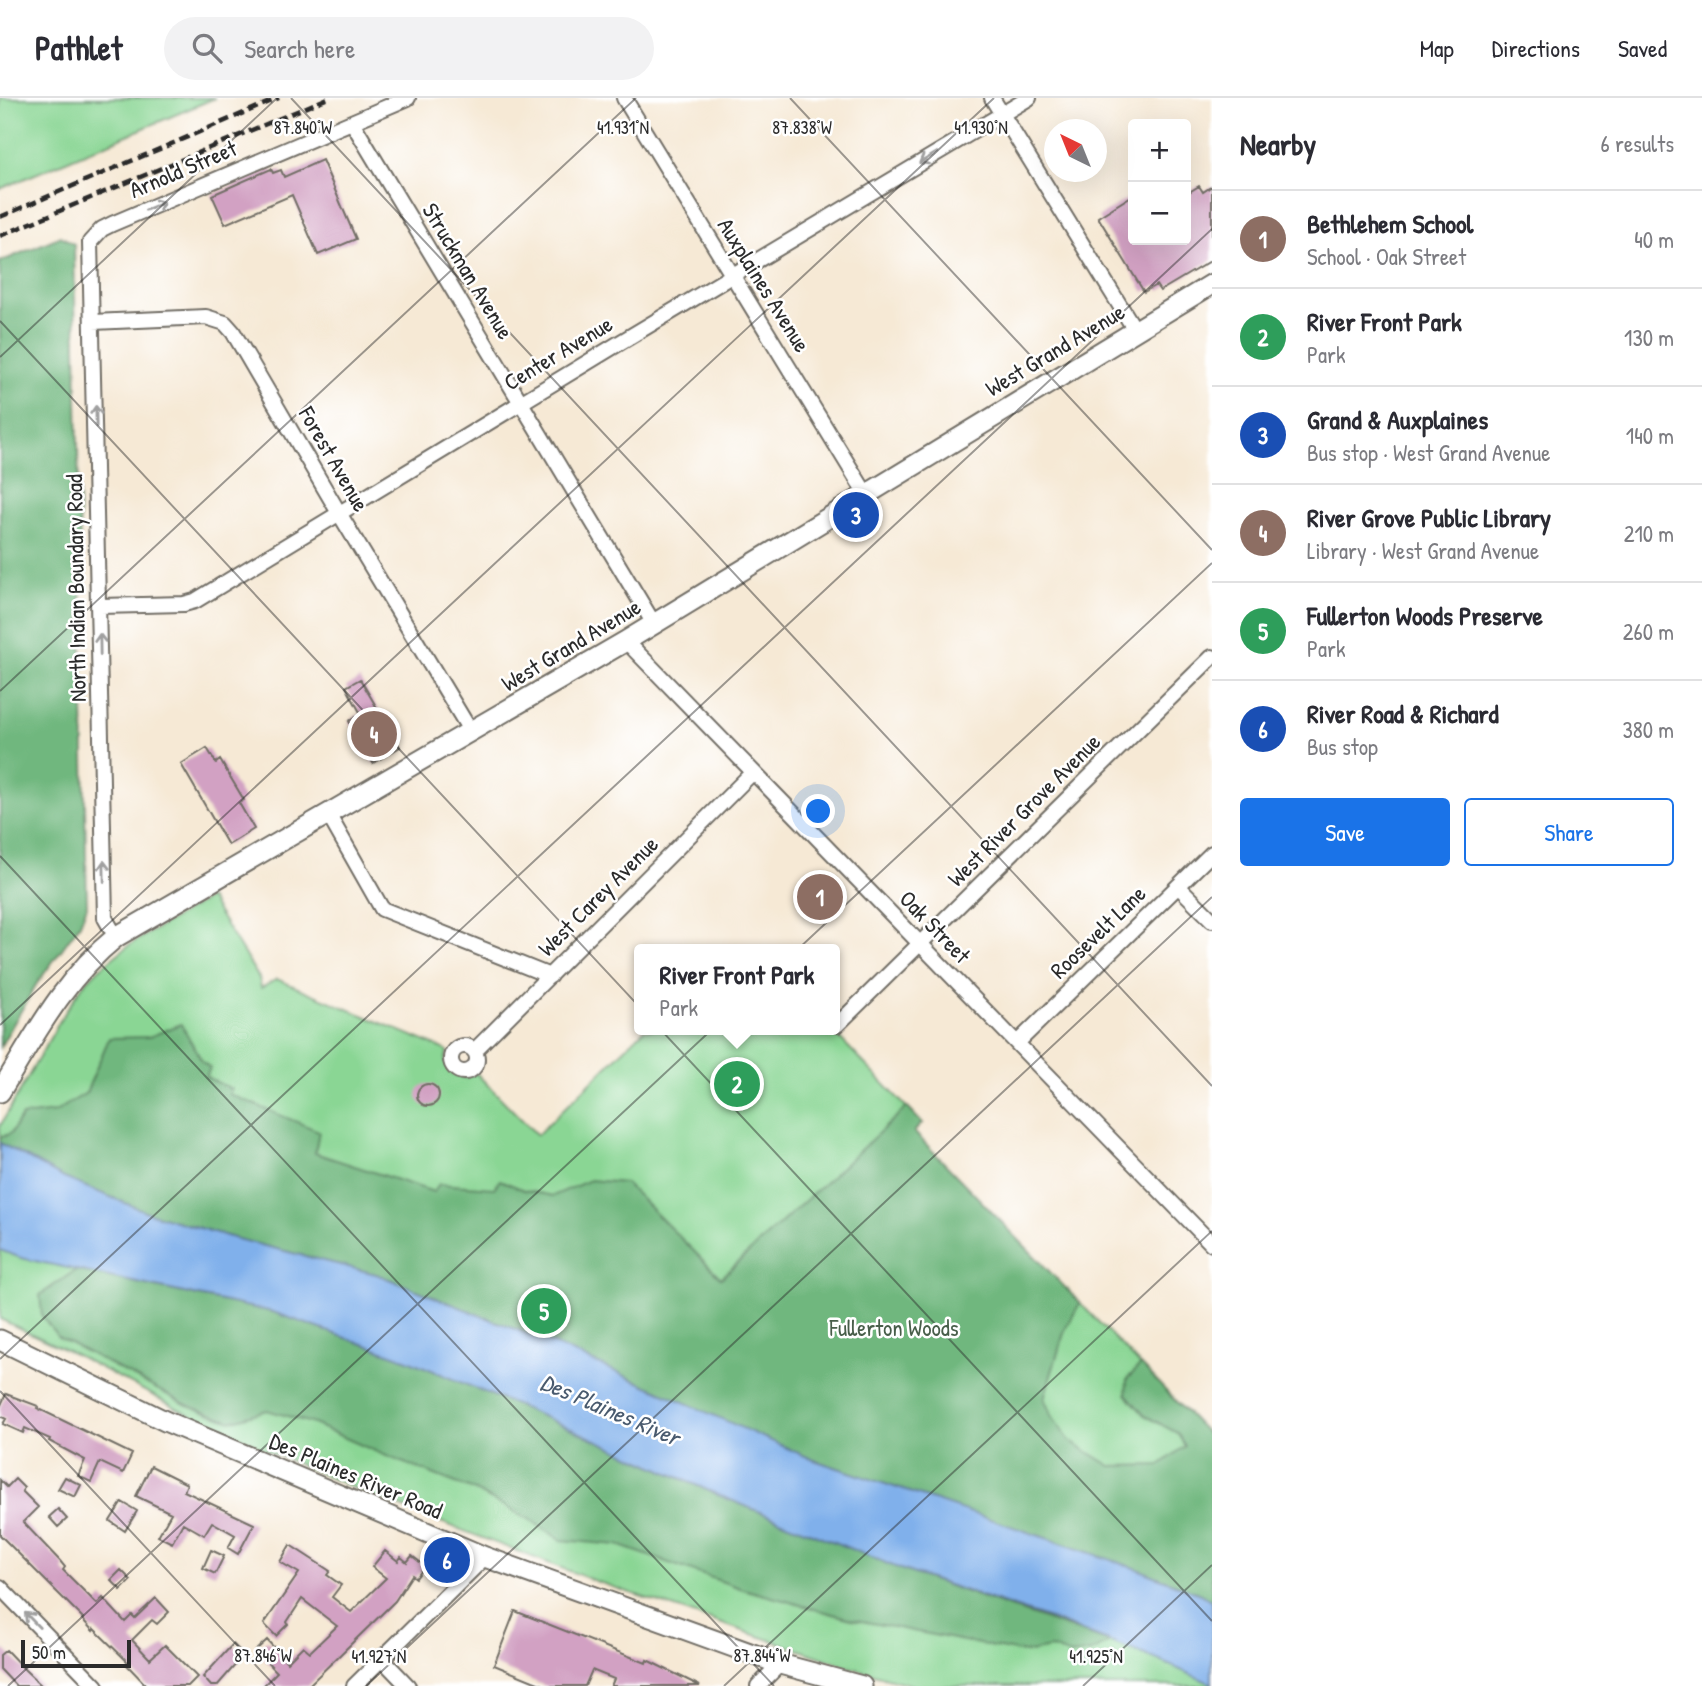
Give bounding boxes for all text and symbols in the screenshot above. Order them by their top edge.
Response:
search box [164,17,654,80]
text: Pathlet [35,26,122,70]
icon: search [188,29,226,67]
text: Search here [244,31,355,66]
text: Map [1420,32,1454,64]
text: Directions [1492,32,1580,64]
text: Saved [1618,32,1667,64]
text: 87.840°W [274,115,332,140]
text: 41.931°N [597,115,649,140]
text: 87.838°W [772,115,832,140]
text: 41.930°N [954,115,1008,140]
north arrow [1044,119,1107,182]
map controls [1128,119,1191,245]
button: + [1128,119,1191,182]
text: Nearby [1240,124,1316,164]
text: 6 results [1601,128,1674,159]
street label: Arnold Street [124,132,242,205]
one-way arrow [919,152,939,166]
button: − [1128,182,1191,245]
street label: Struckman Avenue [416,197,521,345]
one-way arrow [143,199,165,212]
text: Bethlehem School [1307,206,1473,241]
street label: Auxplaines Avenue [711,212,818,358]
text: 1 [1259,224,1267,255]
text: 40 m [1634,224,1674,255]
text: School · Oak Street [1307,241,1466,272]
street label: West Grand Avenue [979,296,1130,403]
text: River Front Park [1307,304,1462,339]
street label: Center Avenue [498,308,618,397]
text: 2 [1258,322,1268,353]
text: 130 m [1624,322,1674,353]
text: Park [1307,339,1345,370]
street label: Forest Avenue [291,400,377,517]
text: Grand & Auxplaines [1307,402,1488,437]
one-way arrow [89,405,102,428]
text: 3 [1258,420,1268,451]
text: 140 m [1626,420,1674,451]
text: Bus stop · West Grand Avenue [1307,437,1550,468]
street label: North Indian Boundary Road [58,474,93,702]
pin: 3 [833,489,879,541]
text: River Grove Public Library [1307,500,1551,535]
text: 4 [1259,518,1267,549]
text: 210 m [1624,518,1674,549]
text: Library · West Grand Avenue [1307,535,1539,566]
street label: West Grand Avenue [495,591,646,698]
text: Fullerton Woods Preserve [1307,598,1543,633]
text: 5 [1258,616,1268,647]
text: 260 m [1623,616,1674,647]
one-way arrow [94,632,107,655]
text: Park [1307,633,1345,664]
text: River Road & Richard [1307,696,1499,731]
pin: 4 [351,708,397,760]
text: 6 [1258,714,1268,745]
text: 380 m [1623,714,1674,745]
street label: West River Grove Avenue [940,726,1107,893]
text: Bus stop [1307,731,1378,762]
your location [801,794,835,828]
button: Save [1240,798,1450,866]
button: Share [1464,798,1674,866]
street label: West Carey Avenue [531,829,665,963]
one-way arrow [97,860,111,883]
pin: 1 [797,871,843,923]
street label: Roosevelt Lane [1043,878,1152,985]
street label: Oak Street [893,883,979,971]
popup [634,944,840,1035]
text: River Front Park [660,957,814,992]
text: Park [660,992,698,1023]
pin: 2 [714,1058,760,1110]
pin: 5 [521,1285,567,1337]
park label: Fullerton Woods [828,1312,959,1343]
water label: Des Plaines River [536,1365,687,1454]
street label: Des Plaines River Road [265,1425,447,1526]
pin: 6 [424,1534,470,1586]
one-way arrow [23,1611,40,1628]
scale bar [21,1637,131,1669]
text: 50 m [32,1639,66,1665]
text: 87.846°W [234,1643,292,1668]
text: 87.844°W [733,1643,791,1668]
text: 41.927°N [352,1644,406,1669]
text: 41.925°N [1069,1644,1123,1669]

